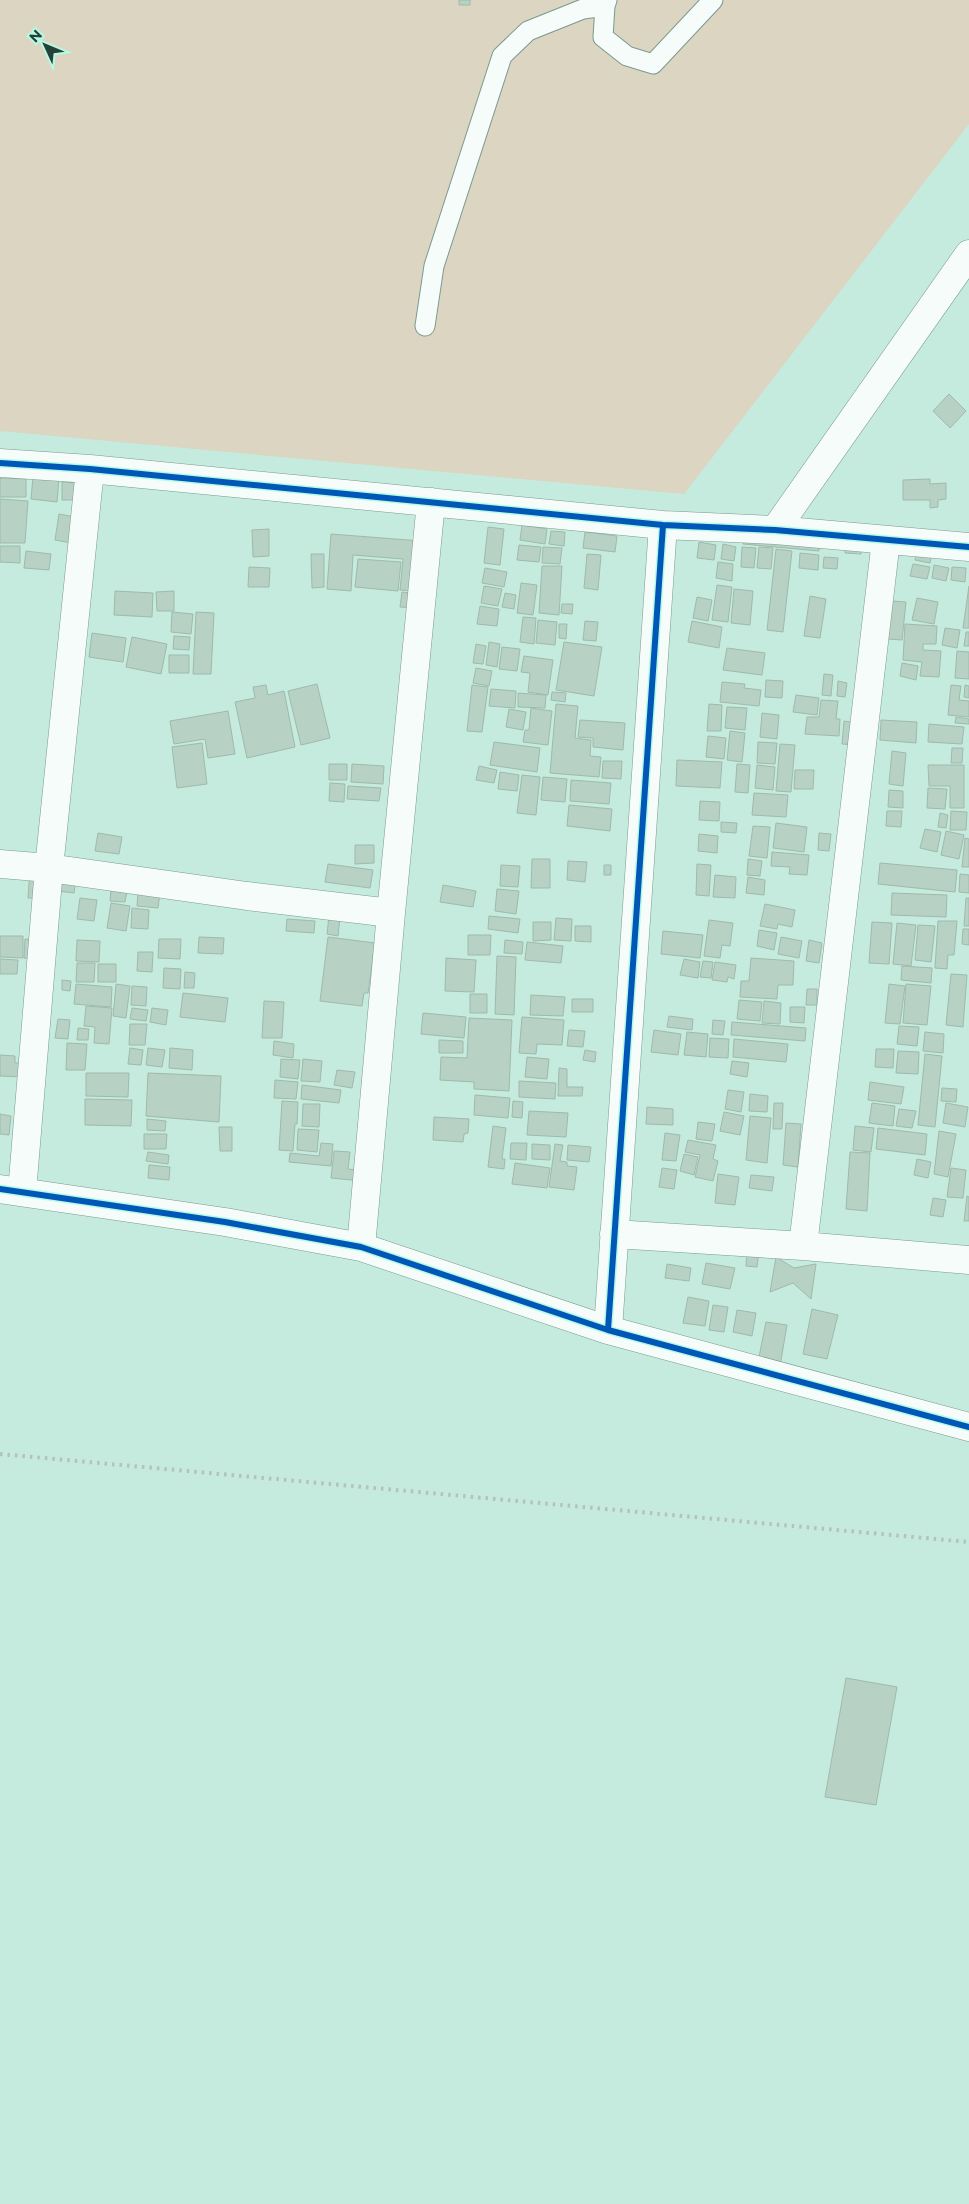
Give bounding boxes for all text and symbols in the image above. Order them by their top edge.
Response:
north arrow [20,20,70,70]
text: N [25,26,46,46]

